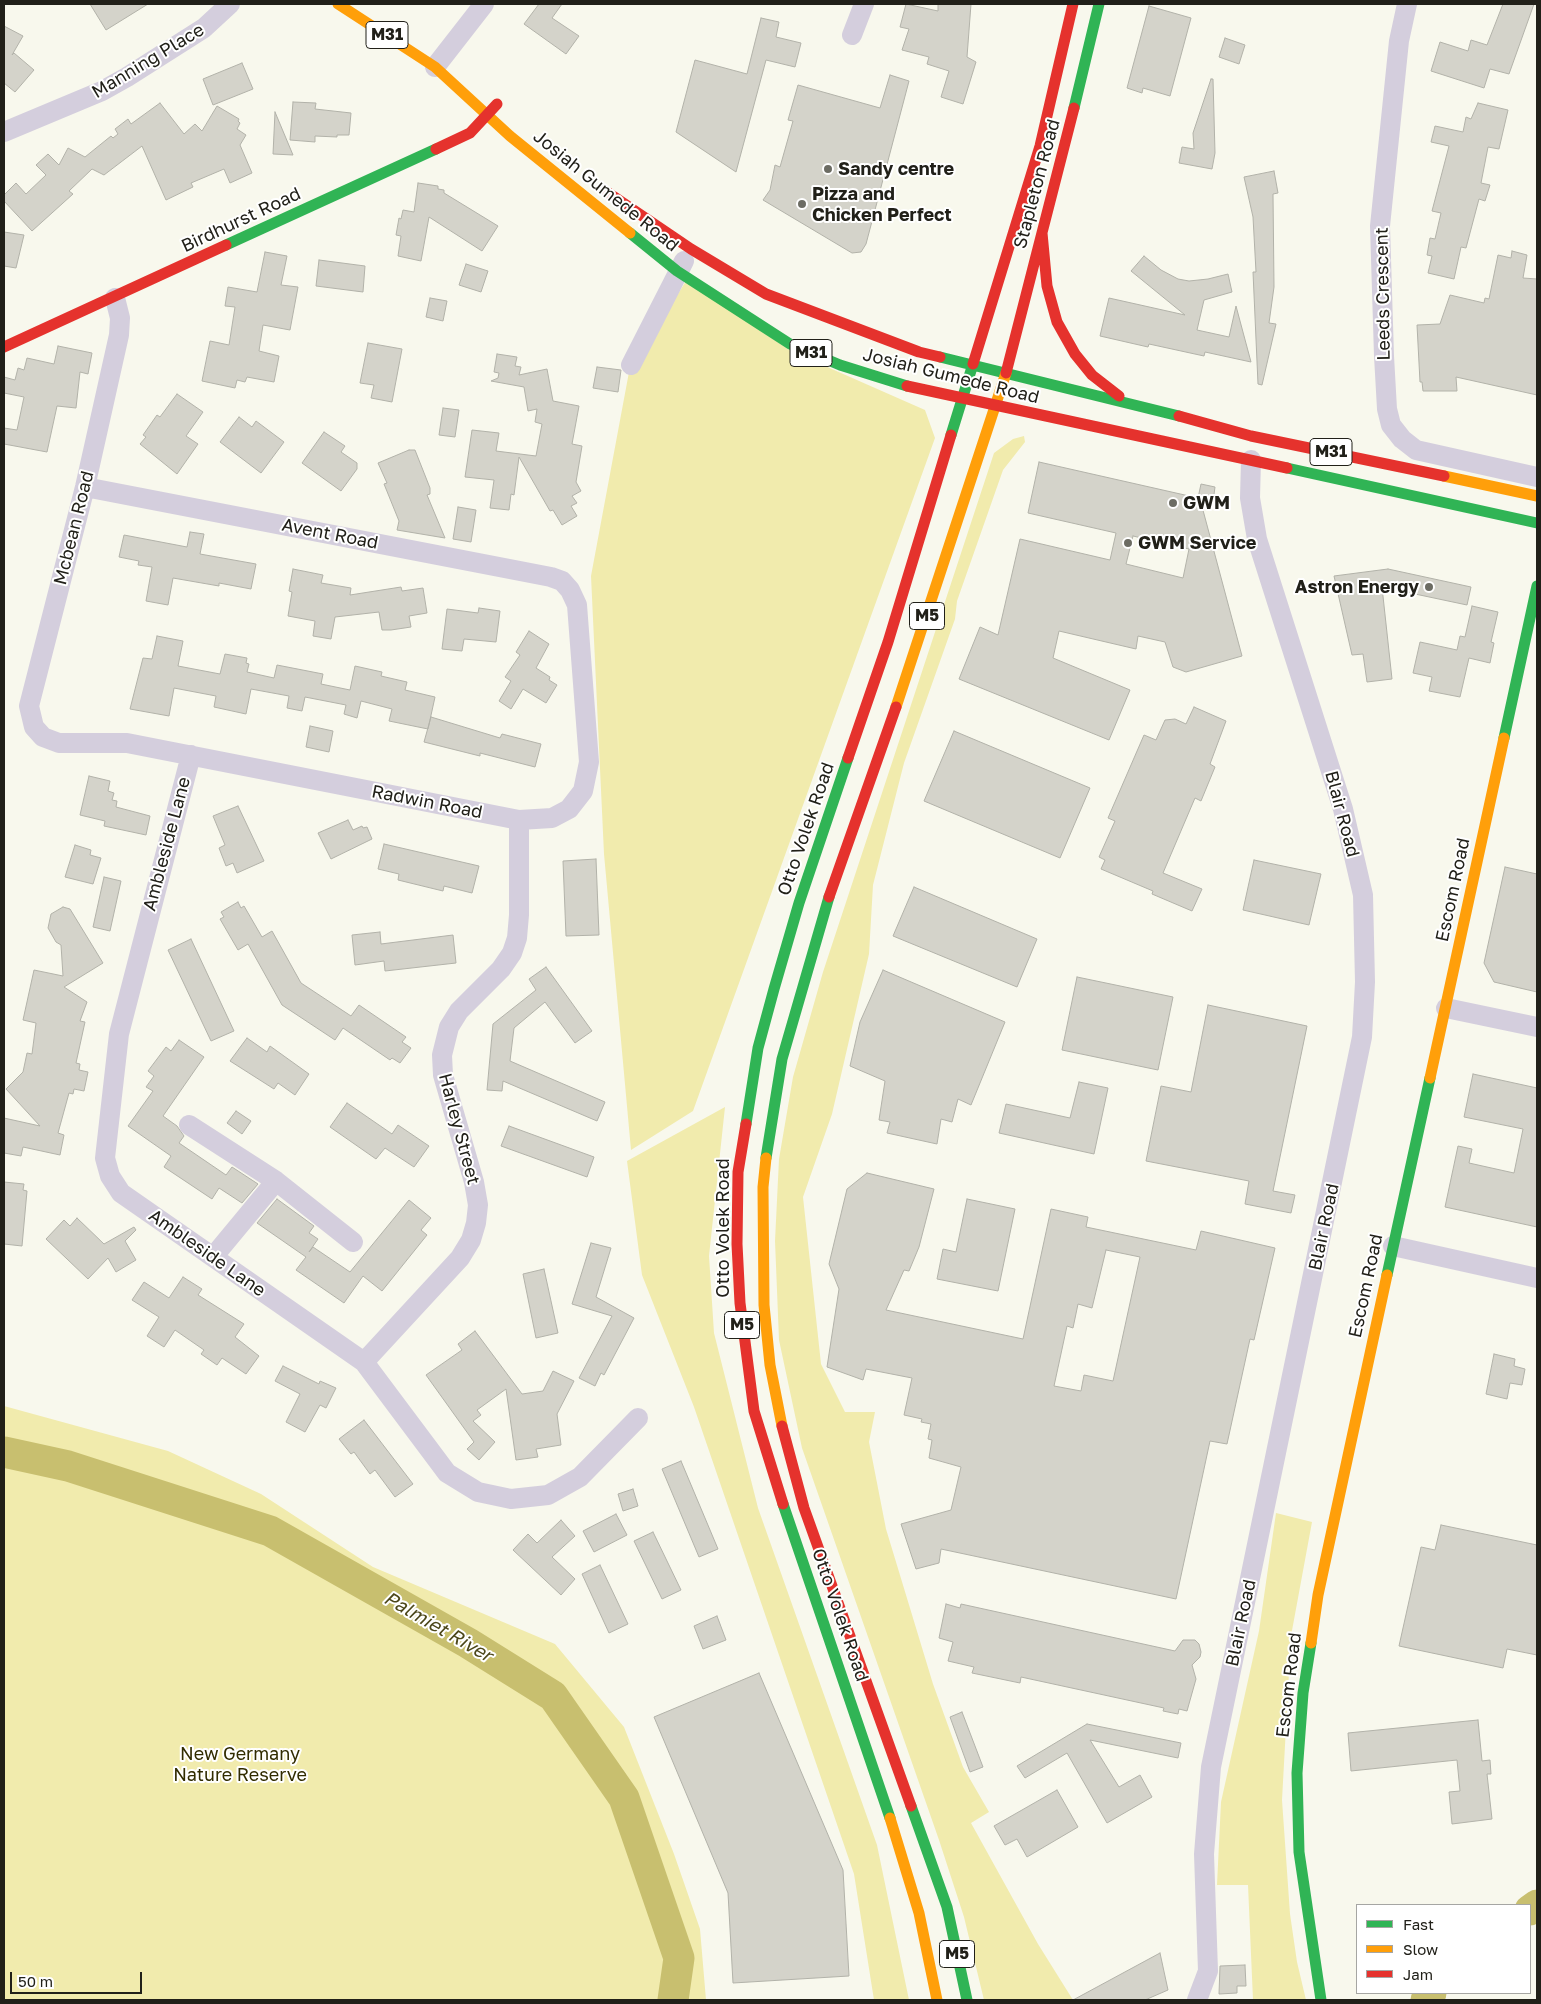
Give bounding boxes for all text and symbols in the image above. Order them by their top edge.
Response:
street label: Manning Place [88,19,208,103]
road number: M31 [366,22,408,48]
street label: Stapleton Road [1009,117,1065,251]
street label: Josiah Gumede Road [529,126,683,256]
place label: Sandy centre [838,158,954,180]
marker: Sandy centre [822,163,834,175]
street label: Birdhurst Road [178,183,304,257]
place label: Pizza and Chicken Perfect [812,183,952,225]
marker: Pizza and Chicken Perfect [796,198,808,210]
street label: Leeds Crescent [1371,227,1395,361]
road number: M31 [790,339,832,366]
street label: Josiah Gumede Road [861,344,1041,408]
road number: M31 [1310,438,1352,466]
street label: Mcbean Road [49,469,99,587]
place label: GWM [1183,492,1230,514]
marker: GWM [1167,497,1179,509]
street label: Avent Road [280,514,380,554]
place label: GWM Service [1138,532,1256,554]
marker: GWM Service [1122,537,1134,549]
place label: Astron Energy [1295,576,1419,598]
marker: Astron Energy [1423,581,1435,593]
road number: M5 [910,602,944,630]
street label: Otto Volek Road [773,760,839,898]
street label: Blair Road [1320,768,1364,860]
street label: Ambleside Lane [139,775,195,913]
street label: Radwin Road [370,781,484,823]
street label: Escom Road [1431,836,1475,944]
street label: Harley Street [434,1071,484,1187]
street label: Otto Volek Road [712,1158,734,1298]
street label: Blair Road [1304,1182,1344,1272]
street label: Ambleside Lane [144,1205,270,1301]
street label: Escom Road [1344,1232,1388,1340]
road number: M5 [724,1312,760,1338]
street label: Otto Volek Road [807,1546,873,1684]
street label: Blair Road [1221,1578,1261,1668]
water label: Palmiet River [380,1587,496,1667]
street label: Escom Road [1272,1631,1306,1739]
park label: New Germany Nature Reserve [173,1743,307,1786]
legend [1356,1904,1531,1994]
text: Fast [1403,1915,1434,1933]
road number: M5 [940,1940,974,1968]
text: Slow [1403,1940,1438,1958]
scale bar [12,1962,145,1994]
text: Jam [1403,1965,1433,1983]
text: 50 m [18,1972,53,1990]

